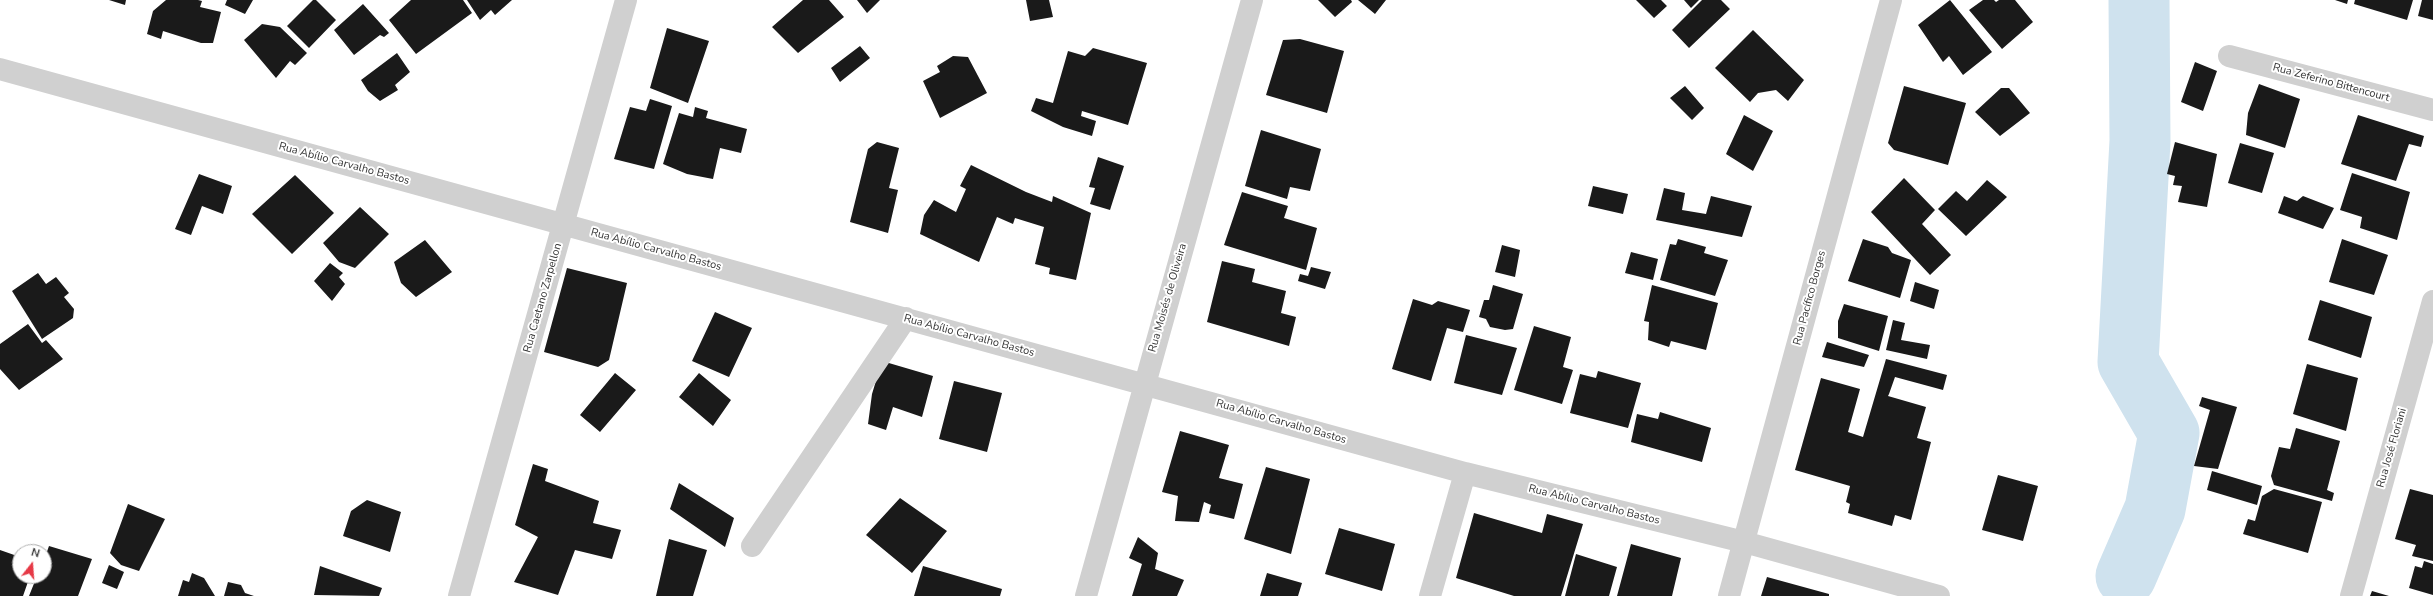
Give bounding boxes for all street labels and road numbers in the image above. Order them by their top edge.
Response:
street label: Rua Zeferino Bittencourt [2271,61,2391,105]
street label: Rua Abílio Carvalho Bastos [277,140,411,188]
street label: Rua Abílio Carvalho Bastos [589,226,723,274]
street label: Rua Caetano Zarpellon [521,242,565,354]
street label: Rua Moisés de Oliveira [1146,242,1190,354]
street label: Rua Pacífico Borges [1791,249,1829,347]
street label: Rua Abílio Carvalho Bastos [902,312,1036,360]
street label: Rua Abílio Carvalho Bastos [1214,397,1348,447]
street label: Rua José Floriani [2374,407,2410,489]
street label: Rua Abílio Carvalho Bastos [1527,482,1661,528]

